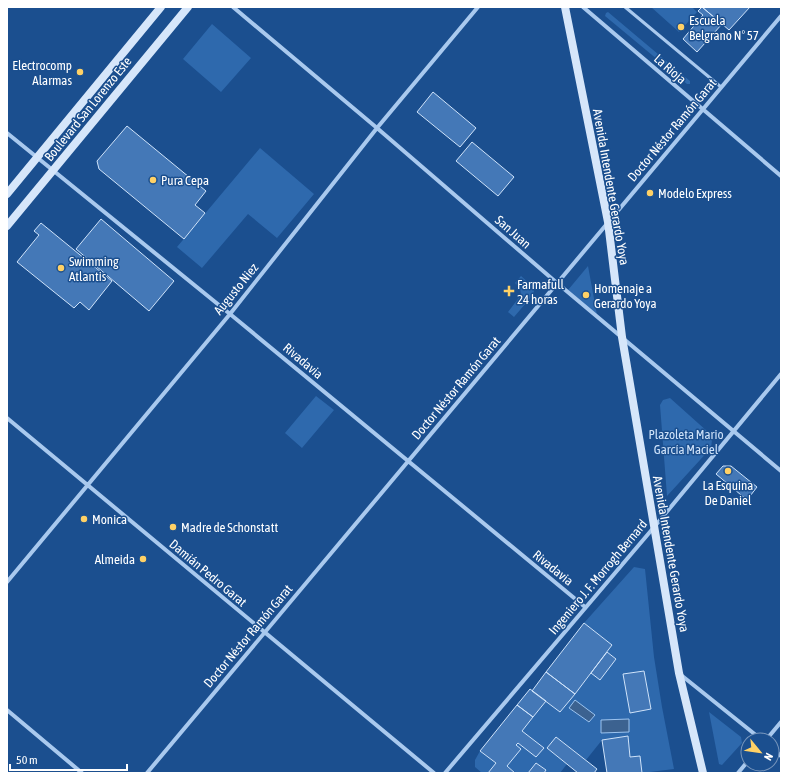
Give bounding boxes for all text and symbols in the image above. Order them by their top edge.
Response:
place label: Escuela Belgrano Nº 57 [689,13,759,43]
marker: Escuela Belgrano Nº 57 [676,22,686,32]
street label: La Rioja [651,51,689,87]
street label: Boulevard San Lorenzo Este [41,54,135,164]
place label: Electrocomp Alarmas [12,58,72,88]
marker: Electrocomp Alarmas [75,67,85,77]
street label: Doctor Néstor Ramón Garat [625,75,720,184]
street label: Avenida Intendente Gerardo Yoya [590,108,632,266]
place label: Pura Cepa [161,173,209,188]
marker: Pura Cepa [148,175,158,185]
place label: Modelo Express [658,186,732,201]
marker: Modelo Express [645,188,655,198]
street label: San Juan [492,212,534,252]
place label: Swimming Atlantis [69,254,119,284]
street label: Augusto Niez [211,260,261,318]
marker: Swimming Atlantis [56,263,66,273]
place label: Farmafull 24 horas [517,277,565,307]
place label: Homenaje a Gerardo Yoya [594,281,657,311]
marker: Farmafull 24 horas [504,286,514,296]
marker: Homenaje a Gerardo Yoya [581,290,591,300]
street label: Doctor Néstor Ramón Garat [409,333,504,442]
street label: Rivadavia [280,340,326,382]
park label: Plazoleta Mario García Maciel [649,427,724,457]
marker: La Esquina De Daniel [723,466,733,476]
street label: Avenida Intendente Gerardo Yoya [650,475,692,633]
place label: La Esquina De Daniel [703,478,753,508]
place label: Monica [92,512,127,527]
marker: Monica [79,514,89,524]
street label: Ingeniero J. F. Morrogh Bernard [546,517,650,637]
place label: Madre de Schonstatt [181,520,278,535]
marker: Madre de Schonstatt [168,522,178,532]
street label: Damián Pedro Garat [166,536,250,610]
street label: Rivadavia [530,547,576,589]
place label: Almeida [95,552,135,567]
marker: Almeida [138,554,148,564]
street label: Doctor Néstor Ramón Garat [201,581,296,690]
north arrow [740,732,780,772]
scale bar [10,746,127,772]
text: N [762,751,776,763]
text: 50 m [16,753,38,767]

